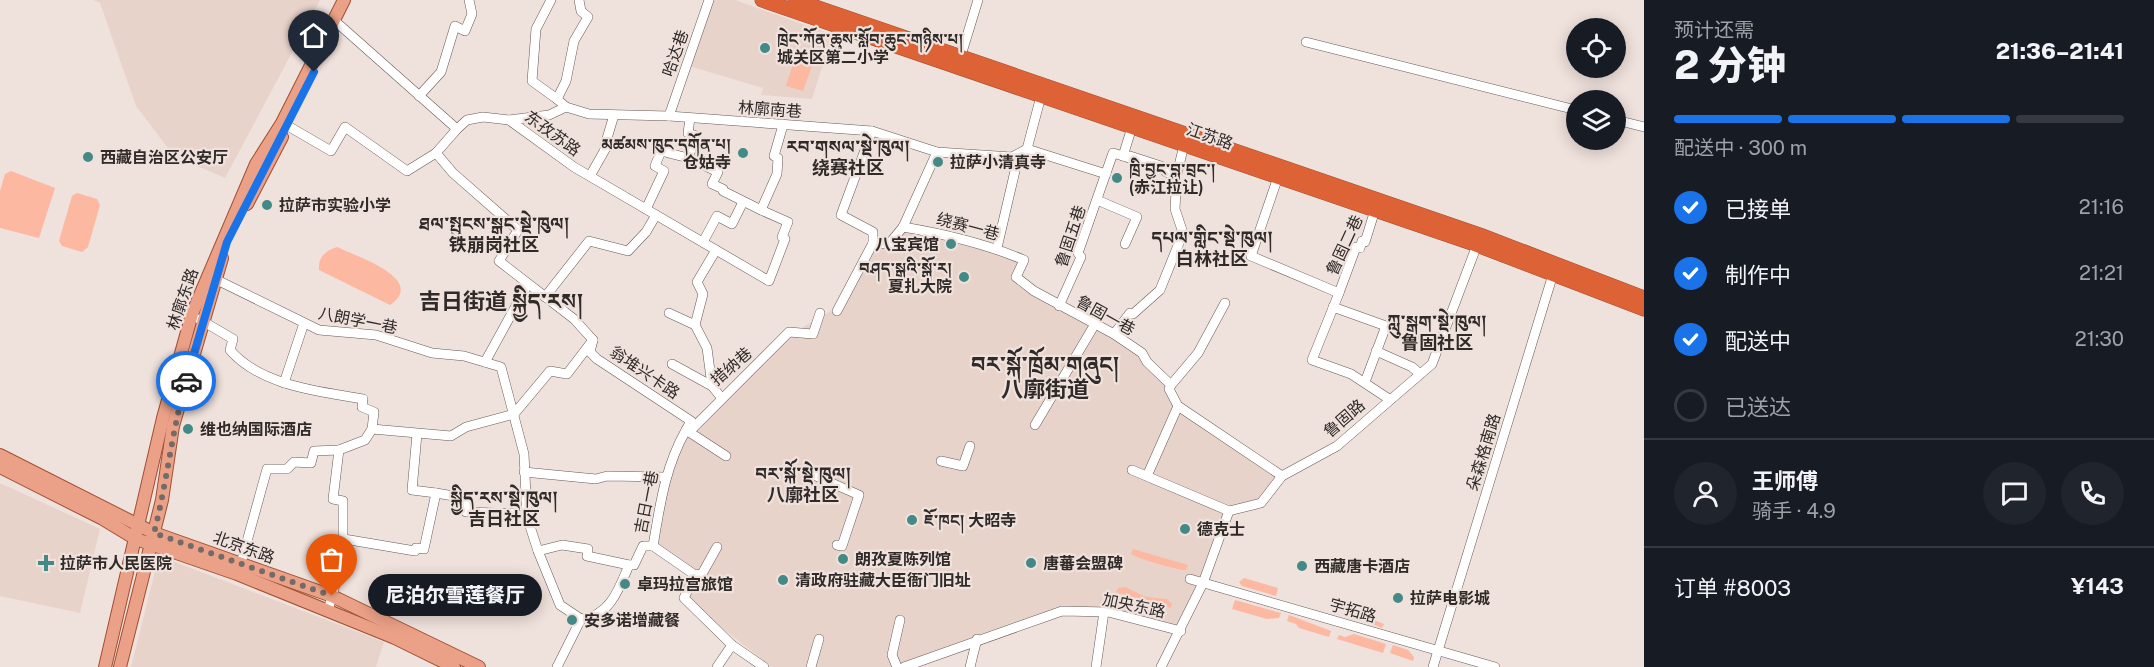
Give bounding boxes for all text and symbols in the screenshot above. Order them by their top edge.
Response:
pin [288,10,339,72]
map controls [1566,18,1626,150]
button: locate [1566,18,1626,78]
text: 预计还需 [1674,18,1754,42]
icon: home [297,19,330,52]
street label: 哈达巷 [659,27,692,79]
place label: ཁྲེང་ཀོན་ཆུས་སློབ་ཆུང་གཉིས་པ། 城关区第二小学 [777,27,964,67]
text: 21:36–21:41 [1996,38,2124,64]
marker: ཁྲེང་ཀོན་ཆུས་སློབ་ཆུང་གཉིས་པ། 城关区第二小学 [758,41,772,55]
text: 2 分钟 [1674,42,1786,88]
button: layers [1566,90,1626,150]
street label: 林廓南巷 [737,98,803,121]
street label: 东孜苏路 [521,107,584,160]
street label: 江苏路 [1184,120,1236,153]
place label: མཚམས་ཁུང་དགོན་པ། 仓姑寺 [601,132,731,172]
district label: རབ་གསལ་སྡེ་ཁུལ། 绕赛社区 [786,133,910,178]
text: 配送中 · 300 m [1674,136,1807,160]
marker: མཚམས་ཁུང་དགོན་པ། 仓姑寺 [736,146,750,160]
place label: 西藏自治区公安厅 [100,148,228,167]
marker: 西藏自治区公安厅 [81,150,95,164]
place label: 拉萨小清真寺 [950,153,1046,172]
marker: 拉萨小清真寺 [931,155,945,169]
place label: ཁྲི་བྱང་བླ་བྲང་། (赤江拉让) [1129,157,1216,197]
marker: ཁྲི་བྱང་བླ་བྲང་། (赤江拉让) [1110,171,1124,185]
icon: check [1674,191,1707,224]
text: 21:16 [2079,195,2124,219]
place label: 拉萨市实验小学 [279,196,391,215]
text: 已接单 [1725,196,1791,222]
marker: 拉萨市实验小学 [260,198,274,212]
street label: 鲁固五巷 [1052,203,1089,270]
street label: 绕赛一巷 [934,209,1001,244]
district label: ཐལ་སྤུངས་སྒང་སྡེ་ཁུལ། 铁崩岗社区 [419,210,569,255]
street label: 鲁固二巷 [1322,212,1367,278]
district label: དཔལ་གླིང་སྡེ་ཁུལ། 白林社区 [1151,224,1273,269]
place label: 八宝宾馆 [875,235,939,254]
marker: 八宝宾馆 [944,237,958,251]
place label: བཤད་སྒྲའི་སྒོ་ར། 夏扎大院 [859,256,952,296]
icon: check [1674,257,1707,290]
text: 21:21 [2079,261,2124,285]
text: 制作中 [1725,262,1791,288]
street label: 林廓东路 [163,266,202,333]
marker: བཤད་སྒྲའི་སྒོ་ར། 夏扎大院 [957,270,971,284]
district label: 吉日街道 སྐྱིད་རས། [419,284,583,322]
street label: 鲁固一巷 [1073,292,1138,339]
street label: 八朗学一巷 [317,304,399,337]
district label: ཀླུ་སྒུག་སྡེ་ཁུལ། 鲁固社区 [1387,308,1487,353]
icon: check [1674,323,1707,356]
text: 21:30 [2075,327,2124,351]
text: 配送中 [1725,328,1791,354]
street label: 翁堆兴卡路 [606,342,683,403]
street label: 措纳巷 [707,343,756,389]
district label: བར་སྐོ་ཁྲོམ་གཞུང། 八廓街道 [971,346,1119,402]
courier [156,351,216,411]
icon: car [170,365,203,398]
text: 已送达 [1725,394,1791,420]
street label: 鲁固路 [1320,395,1369,441]
street label: 朵森格南路 [1463,411,1504,493]
place label: 维也纳国际酒店 [200,420,312,439]
marker: 维也纳国际酒店 [181,422,195,436]
district label: བར་སྐོ་སྡེ་ཁུལ། 八廓社区 [755,458,851,505]
button: person [1674,462,1737,525]
button: chat [1983,462,2046,525]
button: phone [2061,462,2124,525]
text: 王师傅 [1752,468,1818,494]
street label: 吉日一巷 [631,469,662,535]
district label: སྐྱིད་རས་སྡེ་ཁུལ། 吉日社区 [450,484,558,529]
text: 骑手 · 4.9 [1752,499,1836,523]
place label: ཇོ་ཁང། 大昭寺 [923,508,1016,534]
marker: ཇོ་ཁང། 大昭寺 [905,513,919,527]
place label: 德克士 [1197,520,1245,539]
marker: 德克士 [1178,522,1192,536]
street label: 北京东路 [211,528,277,567]
pin [306,534,357,596]
icon: bag [315,543,348,576]
place label: 朗孜夏陈列馆 [855,550,951,569]
marker: 朗孜夏陈列馆 [836,552,850,566]
marker: 拉萨市人民医院 [37,554,55,572]
place label: 拉萨市人民医院 [60,554,172,573]
place label: 唐蕃会盟碑 [1043,554,1123,573]
marker: 唐蕃会盟碑 [1024,556,1038,570]
place label: 西藏唐卡酒店 [1314,557,1410,576]
marker: 西藏唐卡酒店 [1295,559,1309,573]
place label: 清政府驻藏大臣衙门旧址 [795,571,971,590]
marker: 清政府驻藏大臣衙门旧址 [776,573,790,587]
text: ¥143 [2071,573,2124,599]
callout: 尼泊尔雪莲餐厅 [368,575,542,617]
place label: 卓玛拉宫旅馆 [637,575,733,594]
text: 订单 #8003 [1674,575,1791,601]
marker: 卓玛拉宫旅馆 [618,577,632,591]
text: 尼泊尔雪莲餐厅 [385,583,525,607]
place label: 拉萨电影城 [1410,589,1490,608]
street label: 加央东路 [1101,590,1167,621]
marker: 拉萨电影城 [1391,591,1405,605]
street label: 宇拓路 [1327,595,1379,626]
place label: 安多诺增藏餐 [584,611,680,630]
marker: 安多诺增藏餐 [565,613,579,627]

